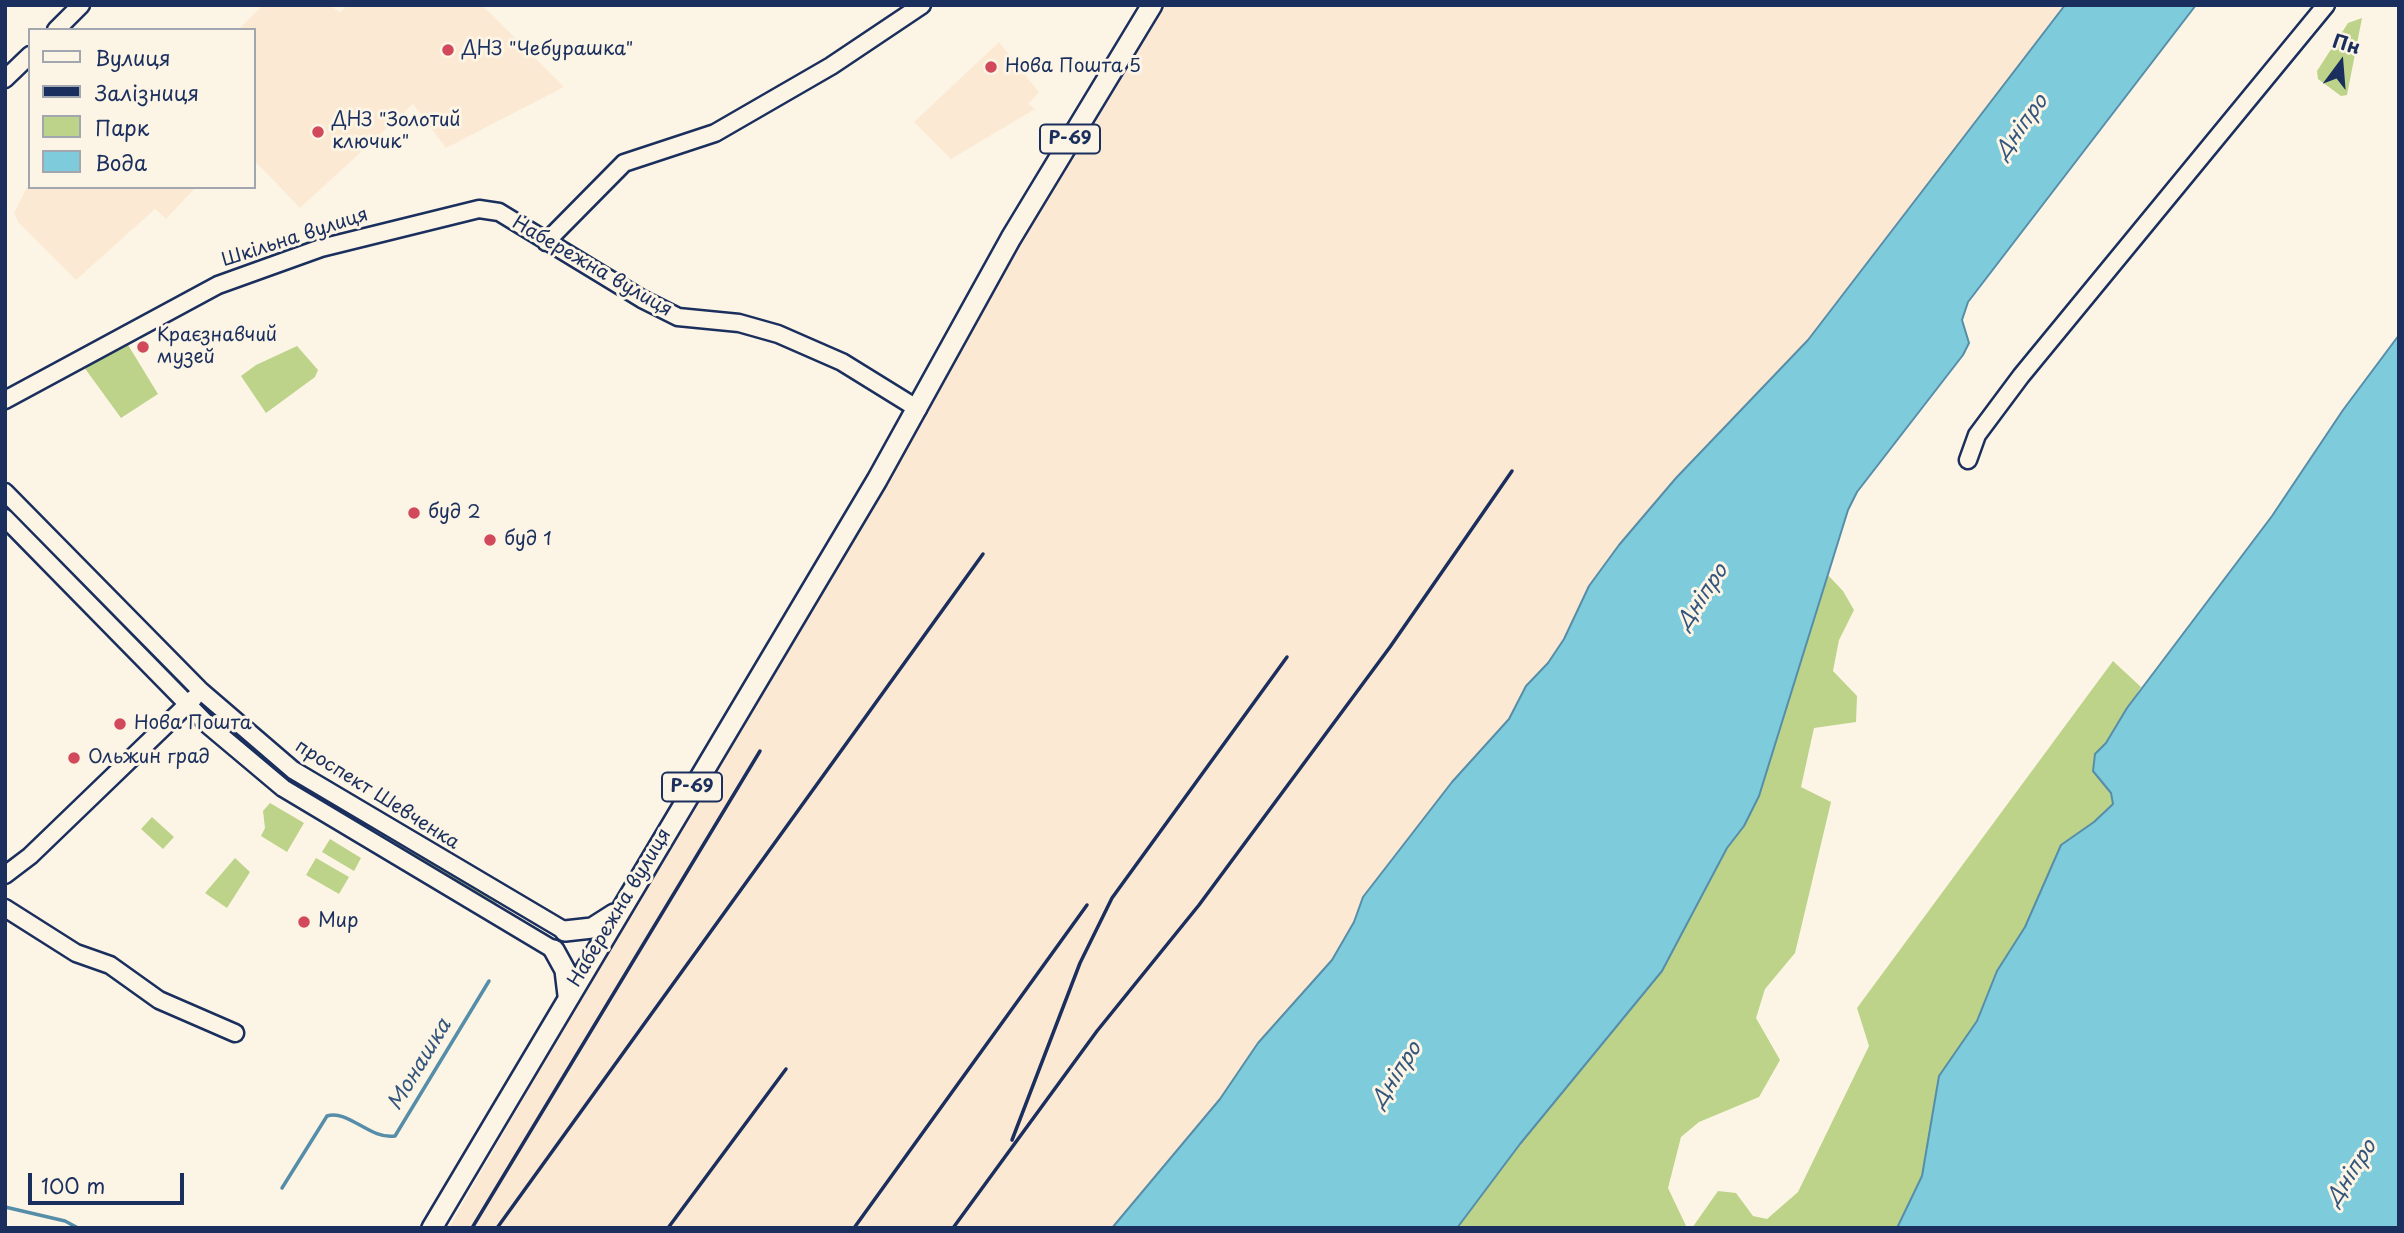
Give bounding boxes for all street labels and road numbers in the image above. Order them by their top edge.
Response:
road number: Р-69 [1040,124,1100,154]
street label: Шкільна вулиця [219,204,371,272]
street label: Набережна вулиця [508,212,676,322]
street label: проспект Шевченка [291,735,463,855]
road number: Р-69 [662,772,722,802]
street label: Набережна вулиця [564,825,676,991]

